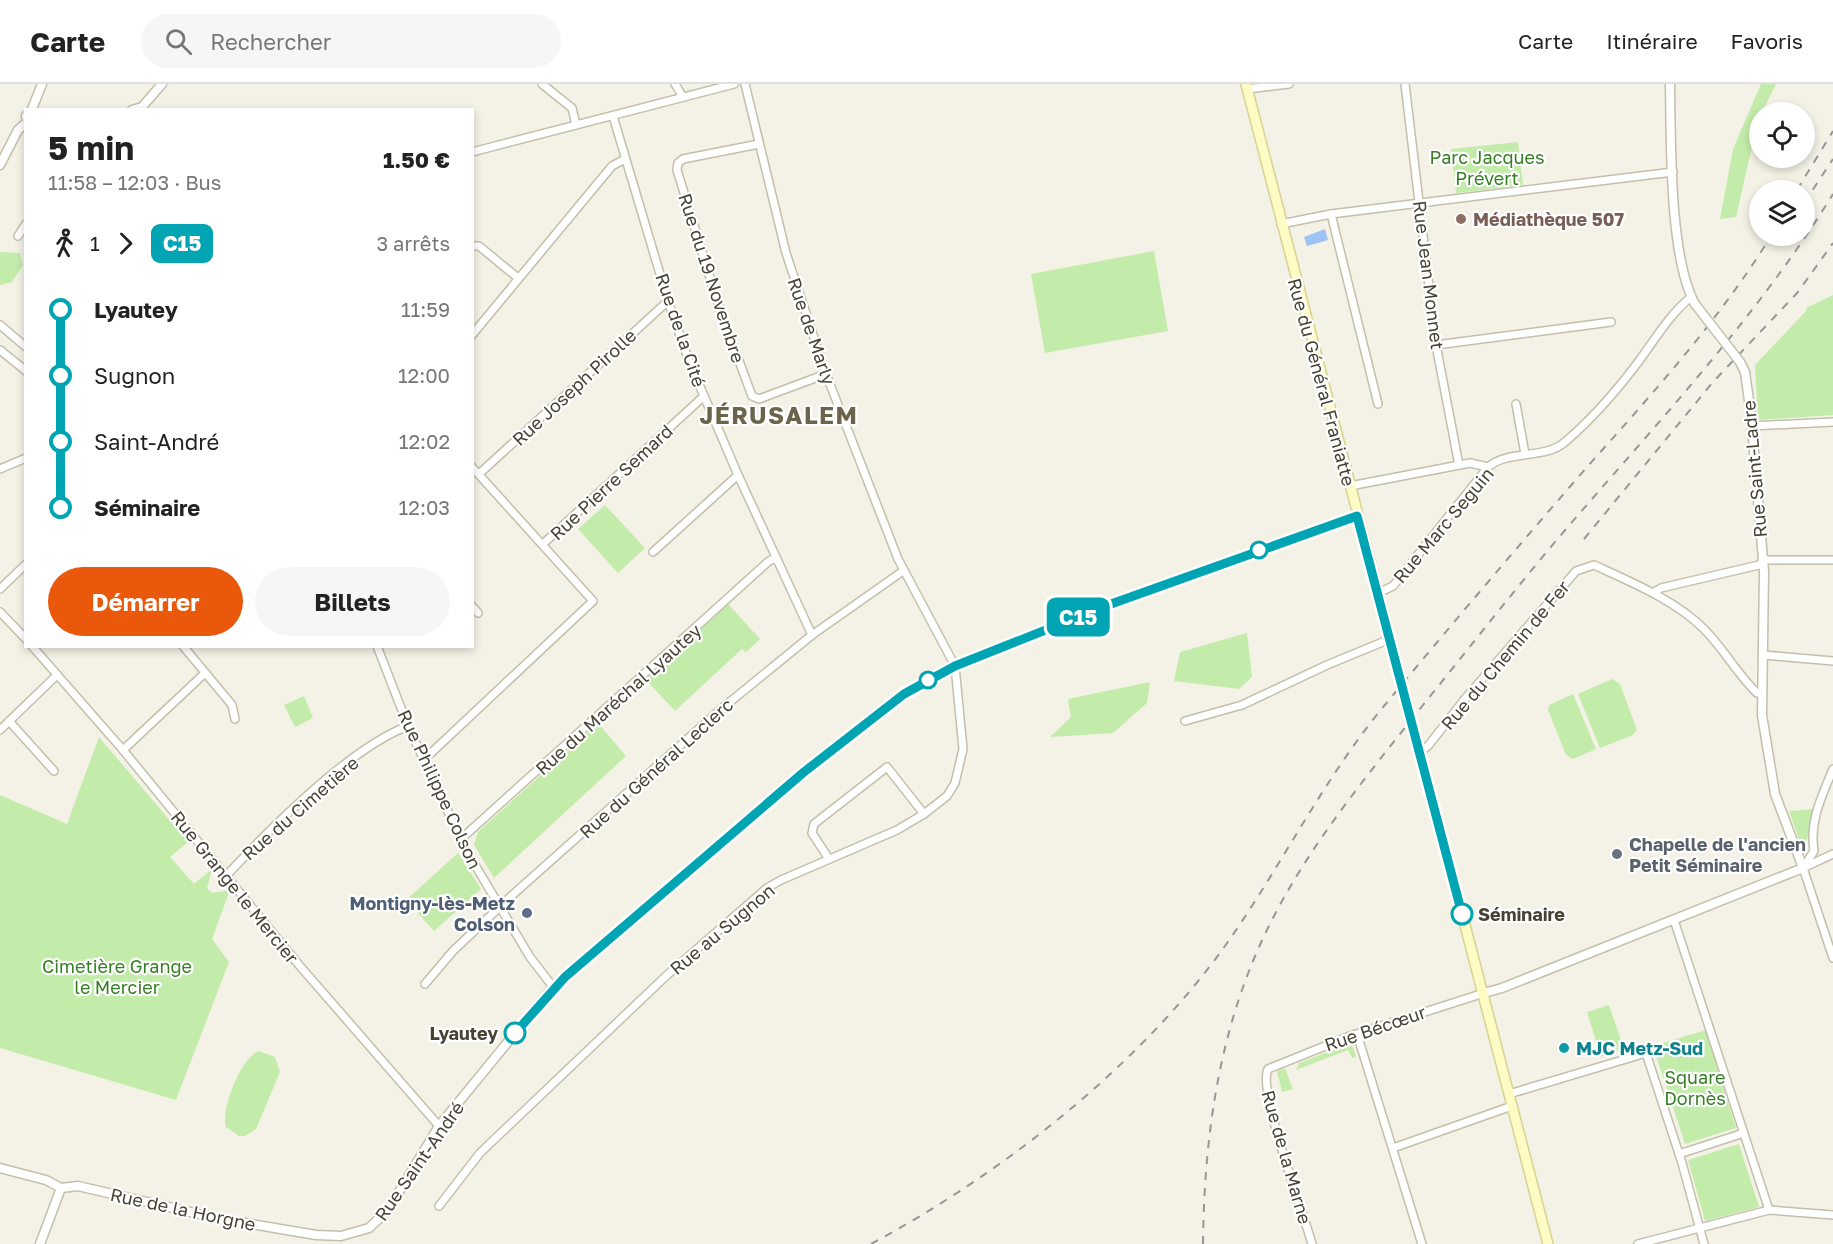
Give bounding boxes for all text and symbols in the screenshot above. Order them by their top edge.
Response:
search box [141,14,561,68]
text: Carte [30,25,105,58]
icon: search [162,25,195,58]
text: Rechercher [210,28,331,55]
text: Carte [1518,28,1573,54]
text: Itinéraire [1606,28,1698,54]
text: Favoris [1731,28,1803,54]
map controls [1749,102,1815,246]
button: locate [1749,102,1815,168]
text: 5 min [48,128,134,167]
text: 1.50 € [383,146,450,173]
park label: Parc Jacques Prévert [1430,146,1544,189]
text: 11:58 – 12:03 · Bus [48,170,221,194]
button: layers [1749,180,1815,246]
street label: Rue du 19 Novembre [674,190,750,366]
street label: Rue Jean Monnet [1409,199,1449,351]
place label: Médiathèque 507 [1473,208,1624,230]
marker: Médiathèque 507 [1454,212,1468,226]
icon: walk [48,227,81,260]
icon: forward [109,227,142,260]
text: C15 [163,230,201,256]
text: 1 [90,231,100,255]
text: 3 arrêts [376,231,450,255]
street label: Rue de la Cité [651,270,711,390]
street label: Rue de Marly [783,275,841,387]
street label: Rue du Général Franiatte [1284,276,1360,488]
text: Lyautey [94,296,178,323]
text: 11:59 [401,297,450,321]
street label: Rue Joseph Pirolle [508,324,640,450]
text: Sugnon [94,362,175,389]
text: 12:00 [398,363,450,387]
street label: Rue Saint-Ladre [1737,399,1771,539]
district label: JÉRUSALEM [700,400,858,429]
street label: Rue Pierre Semard [545,420,677,544]
text: Saint-André [94,428,219,455]
text: 12:02 [399,429,450,453]
street label: Rue Marc Seguin [1388,463,1498,587]
text: Séminaire [94,494,200,521]
text: 12:03 [399,495,450,519]
unlabelled marker [1250,541,1268,559]
button: Démarrer [48,567,243,636]
button: Billets [255,567,450,636]
street label: Rue du Chemin de Fer [1436,576,1574,734]
line badge: C15 [1044,598,1112,636]
text: C15 [1059,604,1097,630]
street label: Rue du Maréchal Lyautey [531,619,705,779]
unlabelled marker [919,671,937,689]
street label: Rue du Général Leclerc [575,693,737,843]
street label: Rue Philippe Colson [393,706,487,872]
street label: Rue du Cimetière [237,751,363,865]
street label: Rue Grange le Mercier [167,806,303,968]
place label: Chapelle de l'ancien Petit Séminaire [1629,833,1806,876]
marker: Chapelle de l'ancien Petit Séminaire [1610,847,1624,861]
street label: Rue au Sugnon [665,879,779,979]
place label: Montigny-lès-Metz Colson [349,892,515,935]
marker: Séminaire [1451,903,1473,925]
place label: Séminaire [1478,903,1565,925]
marker: Montigny-lès-Metz Colson [520,906,534,920]
park label: Cimetière Grange le Mercier [42,955,192,998]
street label: Rue Bécœur [1321,1000,1429,1056]
place label: Lyautey [429,1022,498,1044]
marker: Lyautey [504,1022,526,1044]
place label: MJC Metz-Sud [1576,1037,1703,1059]
marker: MJC Metz-Sud [1557,1041,1571,1055]
park label: Square Dornès [1664,1066,1726,1109]
street label: Rue de la Marne [1257,1087,1317,1227]
street label: Rue Saint-André [370,1097,468,1225]
street label: Rue de la Horgne [108,1183,258,1235]

